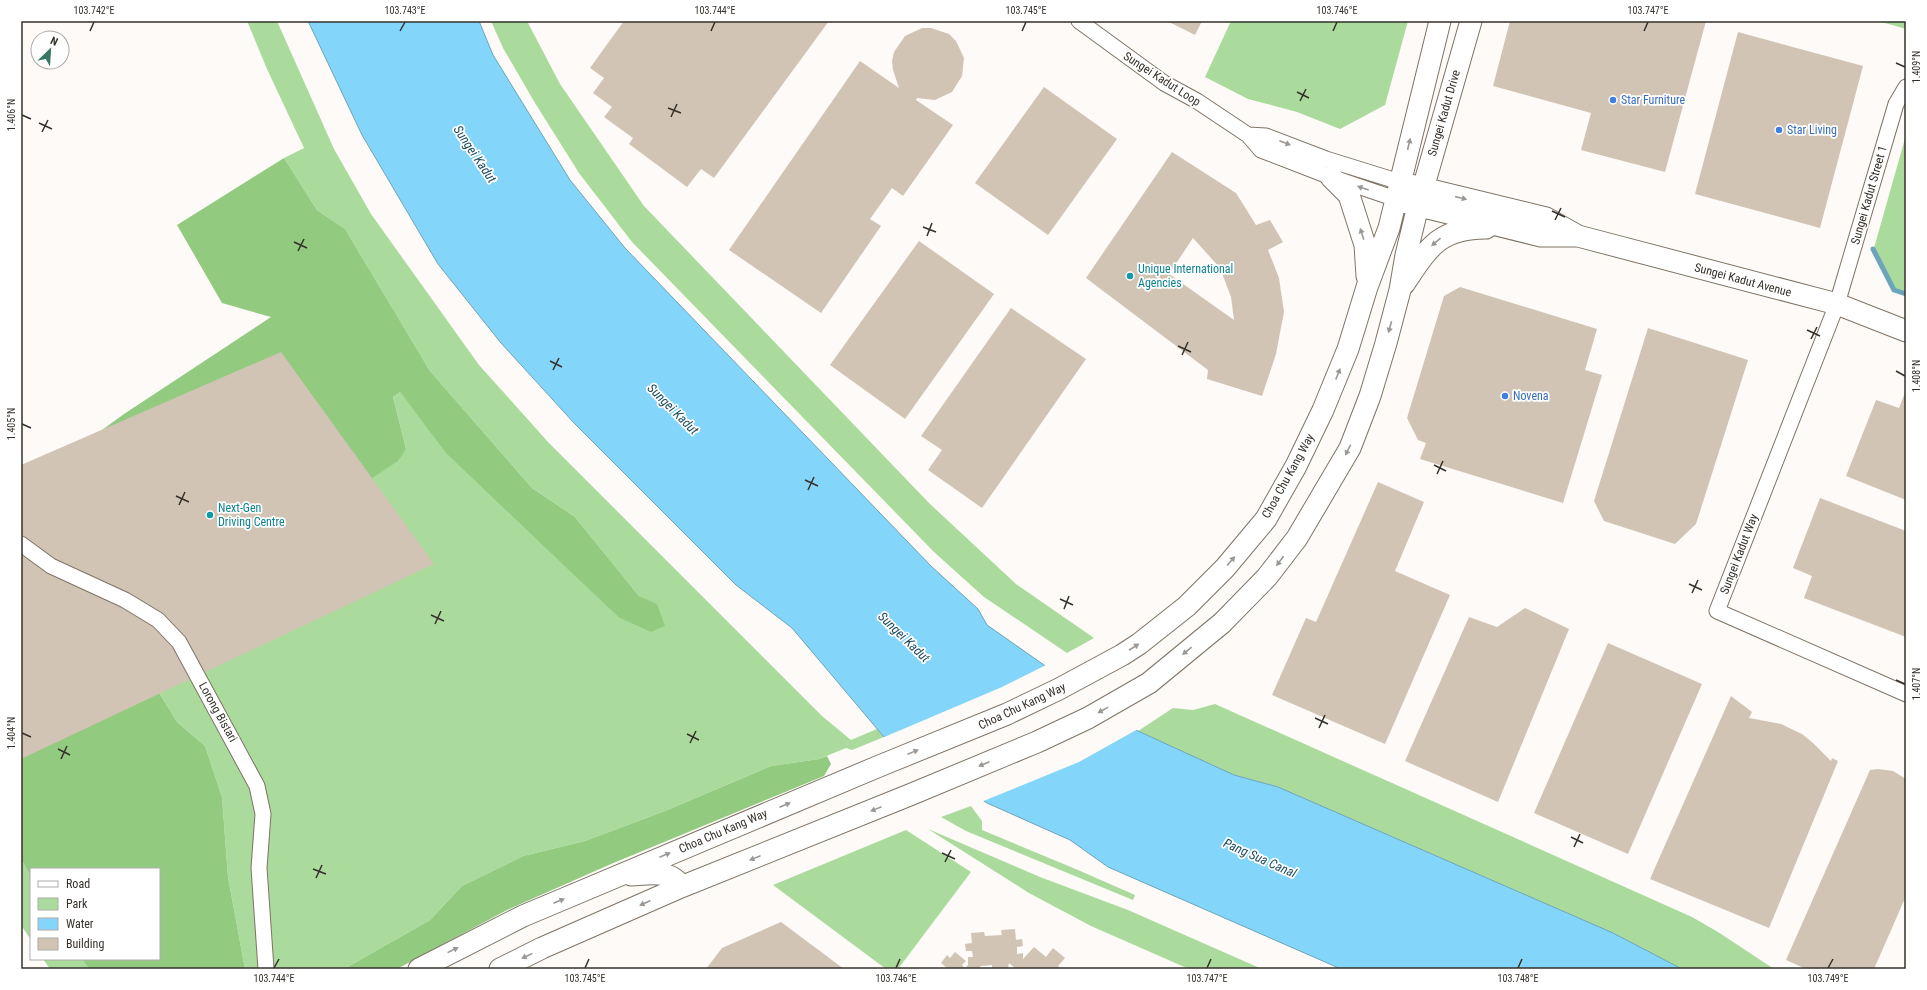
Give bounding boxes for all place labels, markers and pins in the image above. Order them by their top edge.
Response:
place label: Star Furniture [1621,93,1685,107]
marker: Star Furniture [1608,95,1618,105]
place label: Star Living [1787,123,1837,137]
marker: Star Living [1774,125,1784,135]
place label: Unique International Agencies [1138,262,1233,290]
marker: Unique International Agencies [1125,271,1135,281]
place label: Novena [1513,389,1549,403]
marker: Novena [1500,391,1510,401]
place label: Next-Gen Driving Centre [218,501,285,529]
marker: Next-Gen Driving Centre [205,510,215,520]

